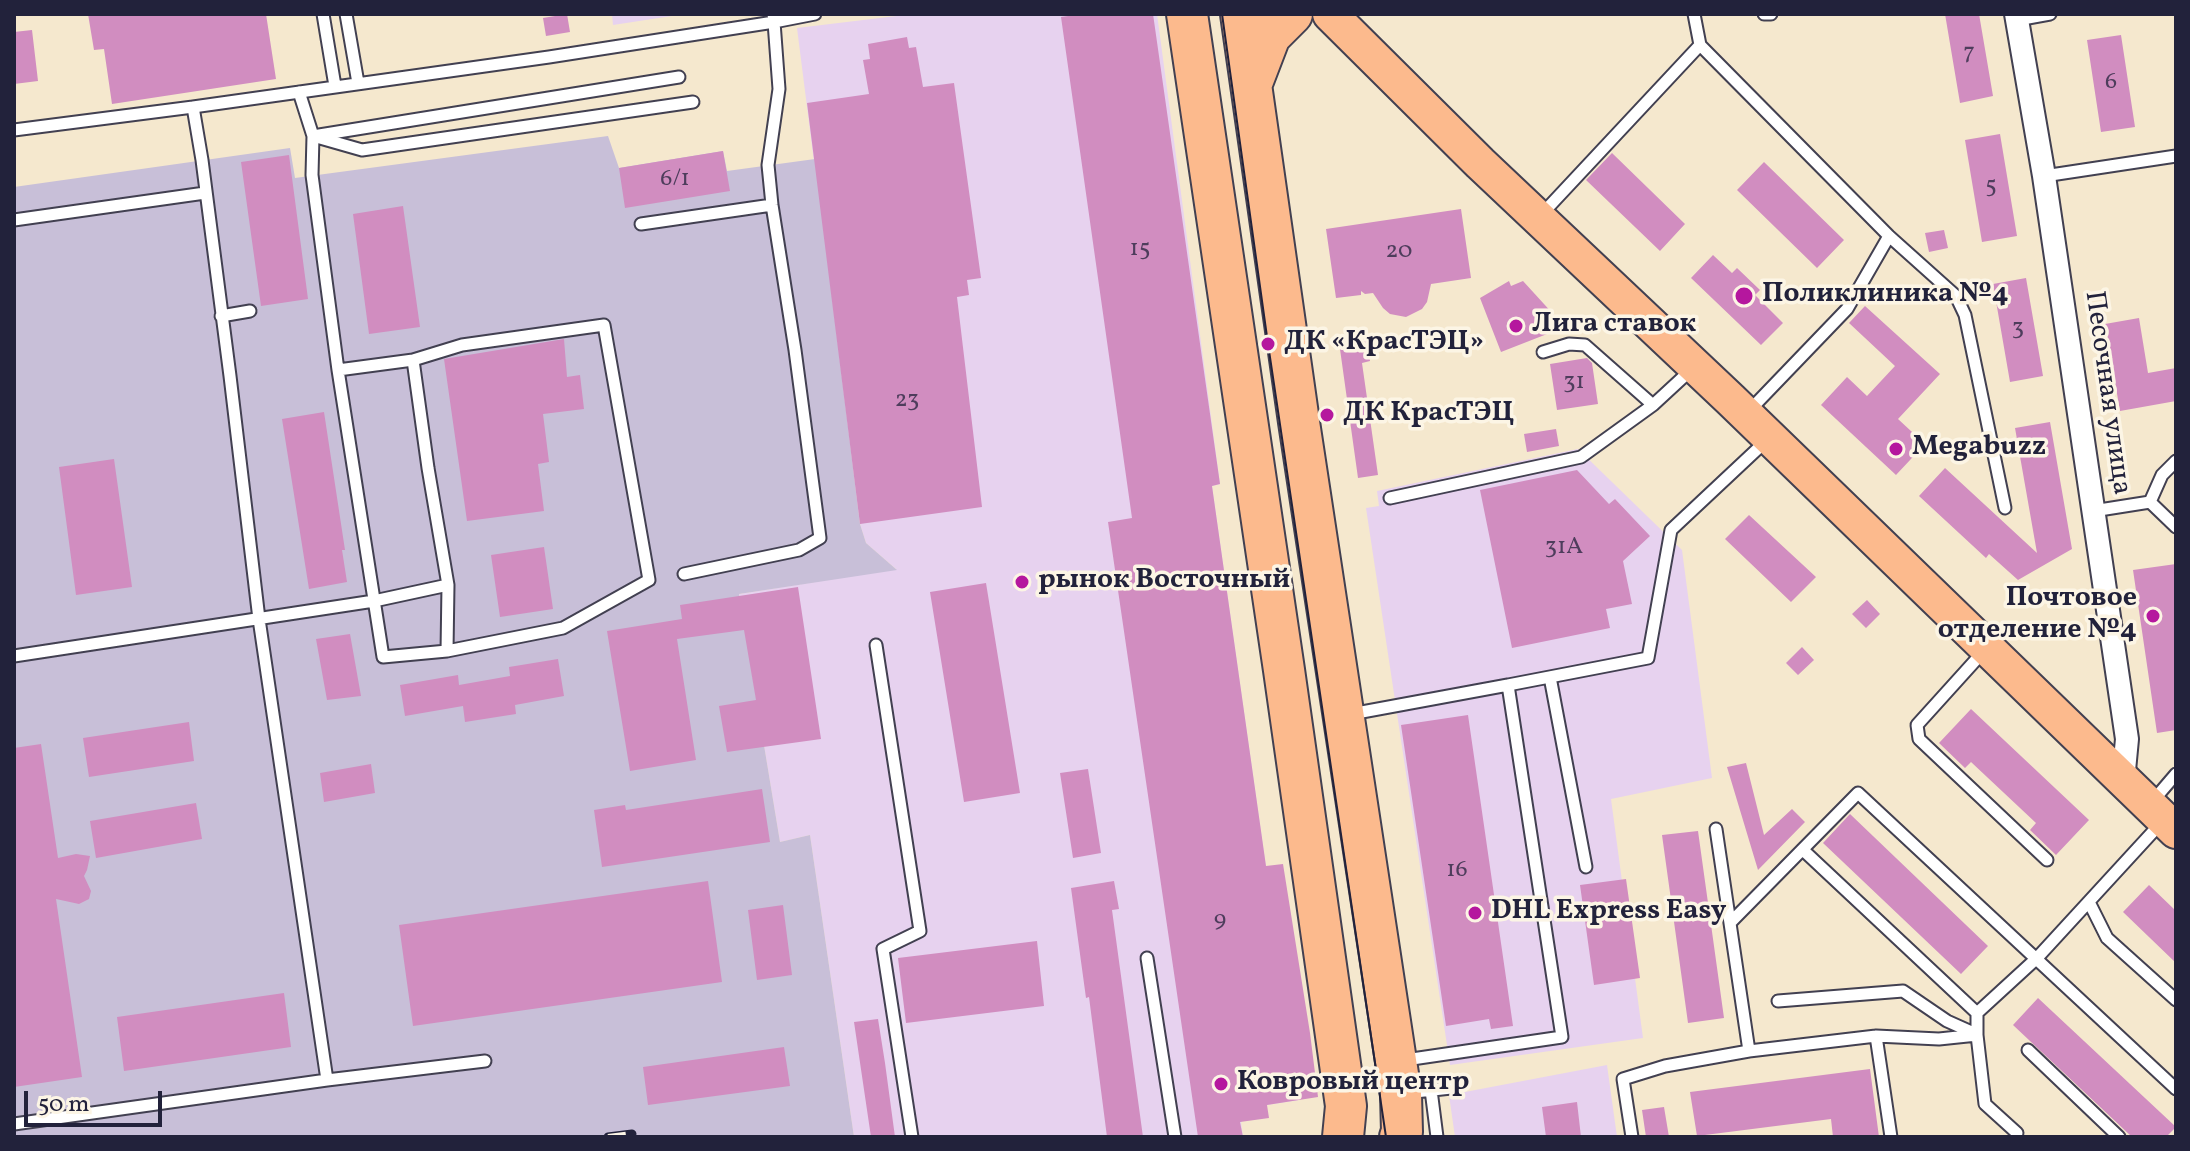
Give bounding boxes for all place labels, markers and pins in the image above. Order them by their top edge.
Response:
place label: Поликлиника №4 [1762,279,2009,313]
marker: Поликлиника №4 [1733,285,1755,307]
place label: Лига ставок [1532,309,1696,343]
marker: Лига ставок [1507,317,1525,335]
place label: ДК «КрасТЭЦ» [1284,327,1484,361]
marker: ДК «КрасТЭЦ» [1259,335,1277,353]
place label: ДК КрасТЭЦ [1343,398,1515,432]
marker: ДК КрасТЭЦ [1318,406,1336,424]
place label: Megabuzz [1912,432,2046,466]
marker: Megabuzz [1887,440,1905,458]
place label: рынок Восточный [1038,565,1290,599]
marker: рынок Восточный [1013,573,1031,591]
place label: Почтовое отделение №4 [1938,583,2137,649]
marker: Почтовое отделение №4 [2144,607,2162,625]
place label: DHL Express Easy [1491,896,1727,930]
marker: DHL Express Easy [1466,904,1484,922]
place label: Ковровый центр [1237,1067,1469,1101]
marker: Ковровый центр [1212,1075,1230,1093]

